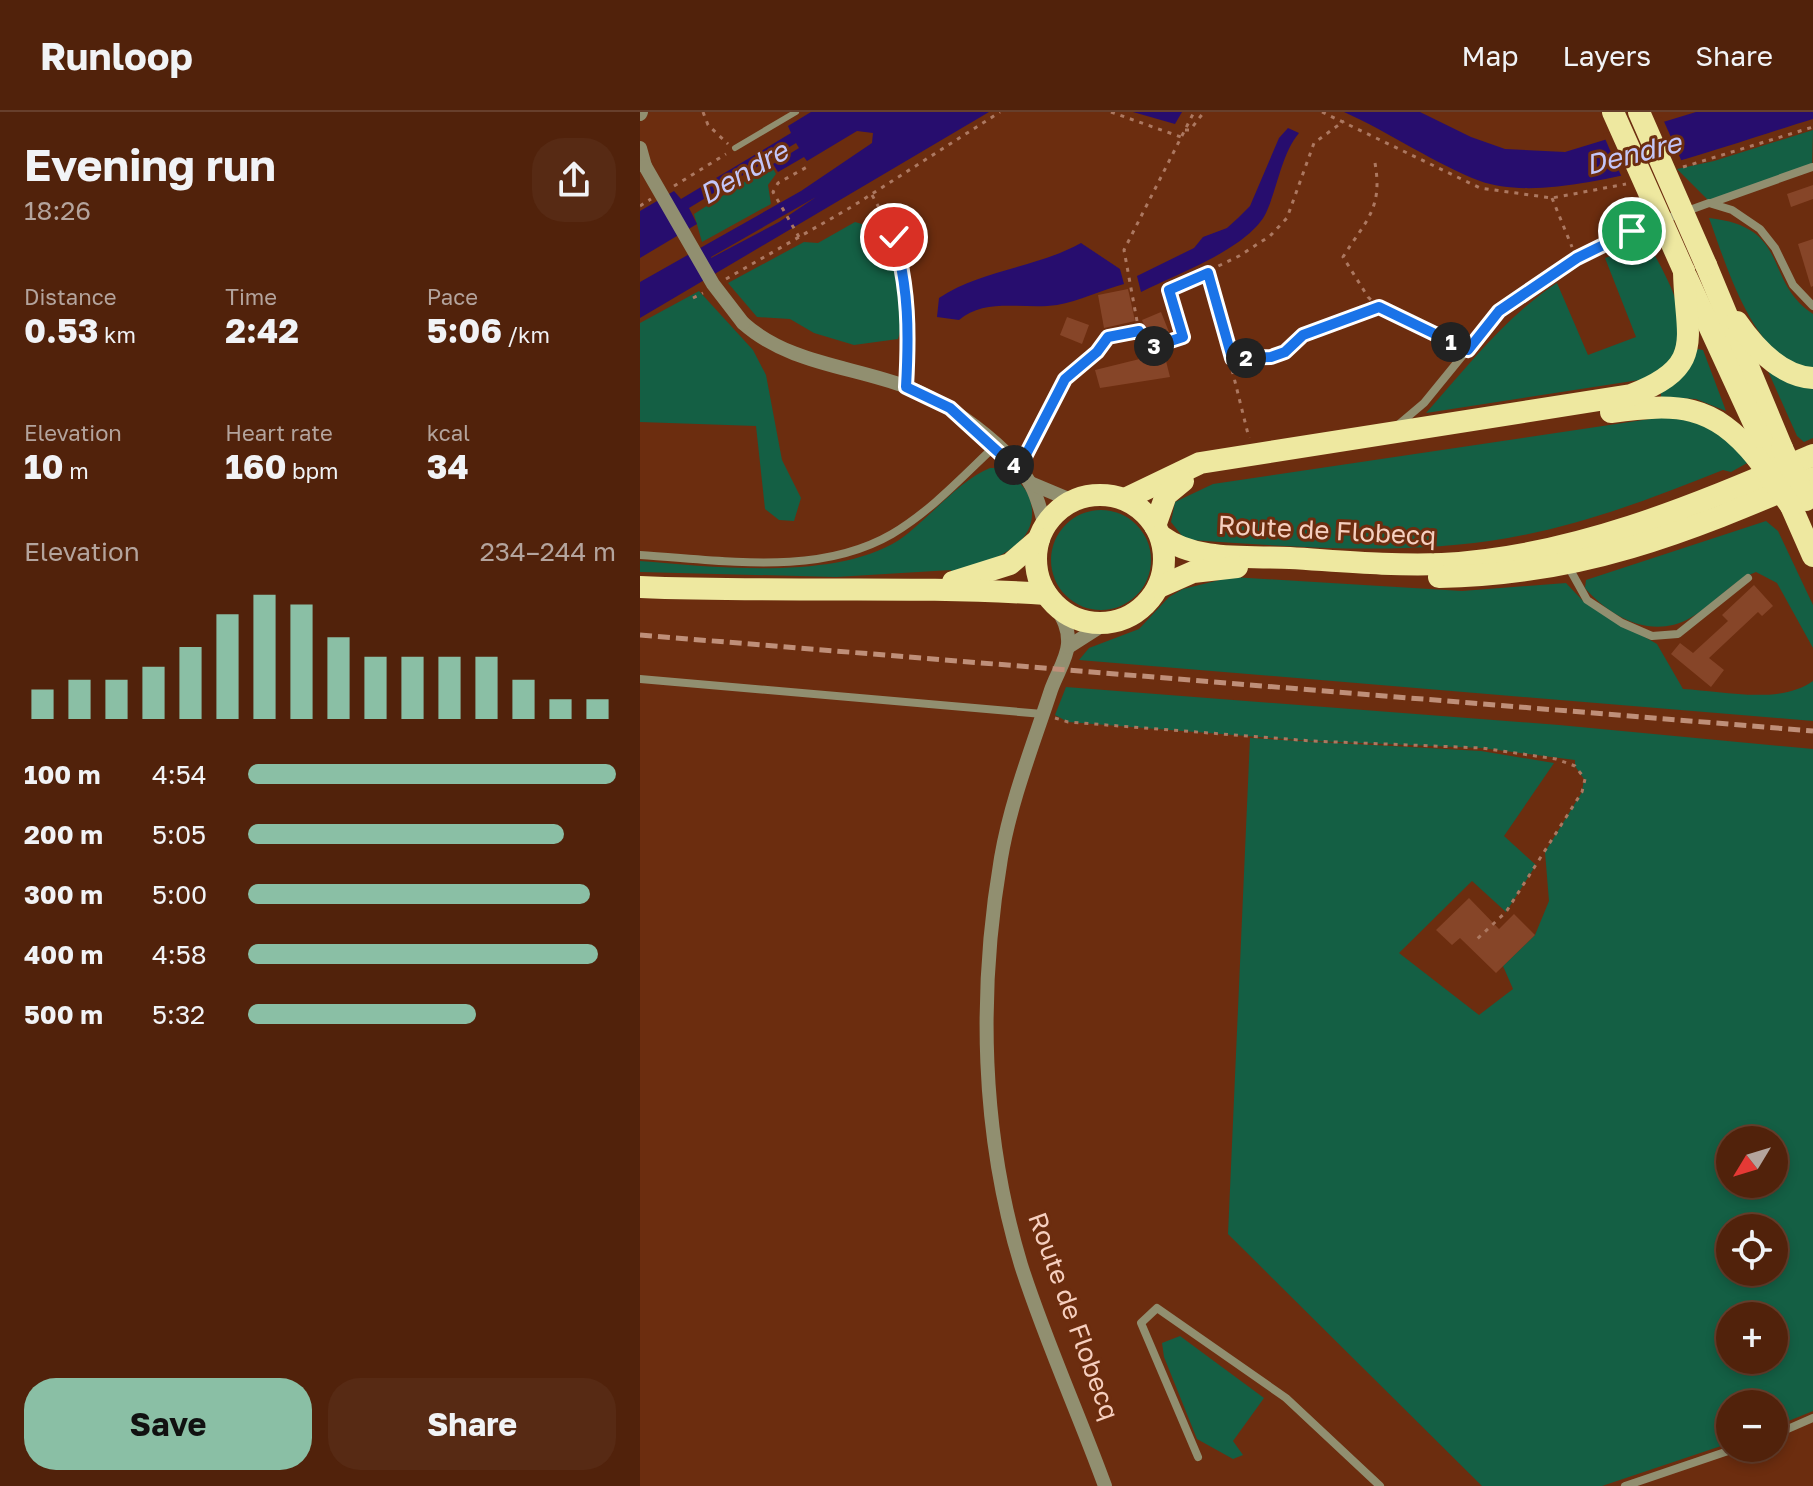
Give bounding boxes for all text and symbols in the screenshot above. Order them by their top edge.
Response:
text: Runloop [40,33,193,78]
text: Map [1461,39,1519,72]
text: Layers [1563,39,1651,72]
text: Share [1695,39,1773,72]
water label: Dendre [1582,125,1686,181]
water label: Dendre [693,133,795,211]
text: Evening run [24,138,276,191]
button: share [532,138,616,222]
text: 18:26 [24,195,91,226]
pin [1598,197,1666,265]
pin [860,203,928,271]
icon: arrive [1610,209,1654,253]
icon: check [872,215,916,259]
text: Distance [24,283,116,310]
text: Time [225,283,277,310]
text: Pace [427,283,478,310]
text: 0.53 [24,310,98,350]
text: 2:42 [225,310,299,350]
text: 5:06 [427,310,502,350]
text: km [98,321,136,348]
text: /km [502,321,550,348]
pin: 1 [1431,322,1471,362]
pin: 3 [1134,326,1174,366]
text: 1 [1445,328,1457,355]
text: 3 [1147,332,1161,359]
pin: 2 [1226,338,1266,378]
text: 2 [1239,344,1253,371]
text: Elevation [24,419,122,446]
text: Heart rate [225,419,333,446]
text: kcal [427,419,470,446]
pin: 4 [994,445,1034,485]
text: 10 [24,446,64,486]
text: 160 [225,446,287,486]
text: 34 [427,446,469,486]
text: 4 [1007,451,1021,478]
text: m [64,457,89,484]
text: bpm [287,457,339,484]
street label: Route de Flobecq [1217,509,1437,551]
text: Elevation [24,536,140,567]
text: 234–244 m [480,536,616,567]
text: 100 m [24,759,100,790]
text: 4:54 [152,759,207,790]
text: 200 m [24,819,103,850]
text: 5:05 [152,819,206,850]
text: 300 m [24,879,103,910]
text: 5:00 [152,879,207,910]
text: 400 m [24,939,103,970]
text: 4:58 [152,939,207,970]
text: 500 m [24,999,103,1030]
text: 5:32 [152,999,205,1030]
north arrow [1716,1126,1788,1198]
map controls [1716,1126,1788,1462]
street label: Route de Flobecq [1022,1208,1126,1424]
button: locate [1716,1214,1788,1286]
button: + [1716,1302,1788,1374]
button: Save [24,1378,312,1470]
button: Share [328,1378,616,1470]
button: − [1716,1390,1788,1462]

